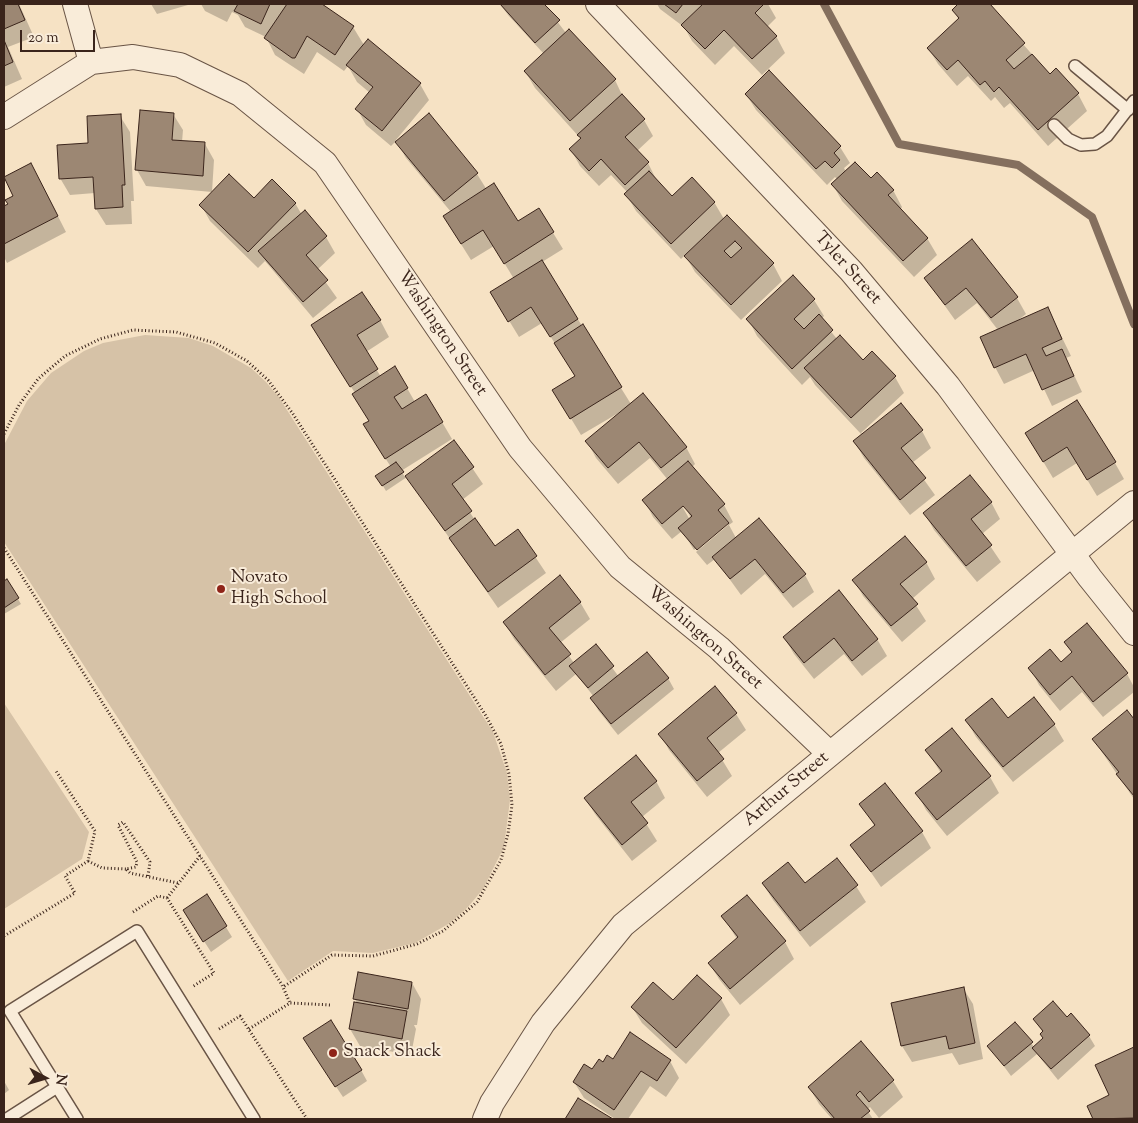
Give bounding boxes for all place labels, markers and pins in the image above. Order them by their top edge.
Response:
place label: Novato High School [231,568,327,610]
marker: Novato High School [215,583,227,595]
place label: Snack Shack [343,1042,441,1064]
marker: Snack Shack [327,1047,339,1059]

